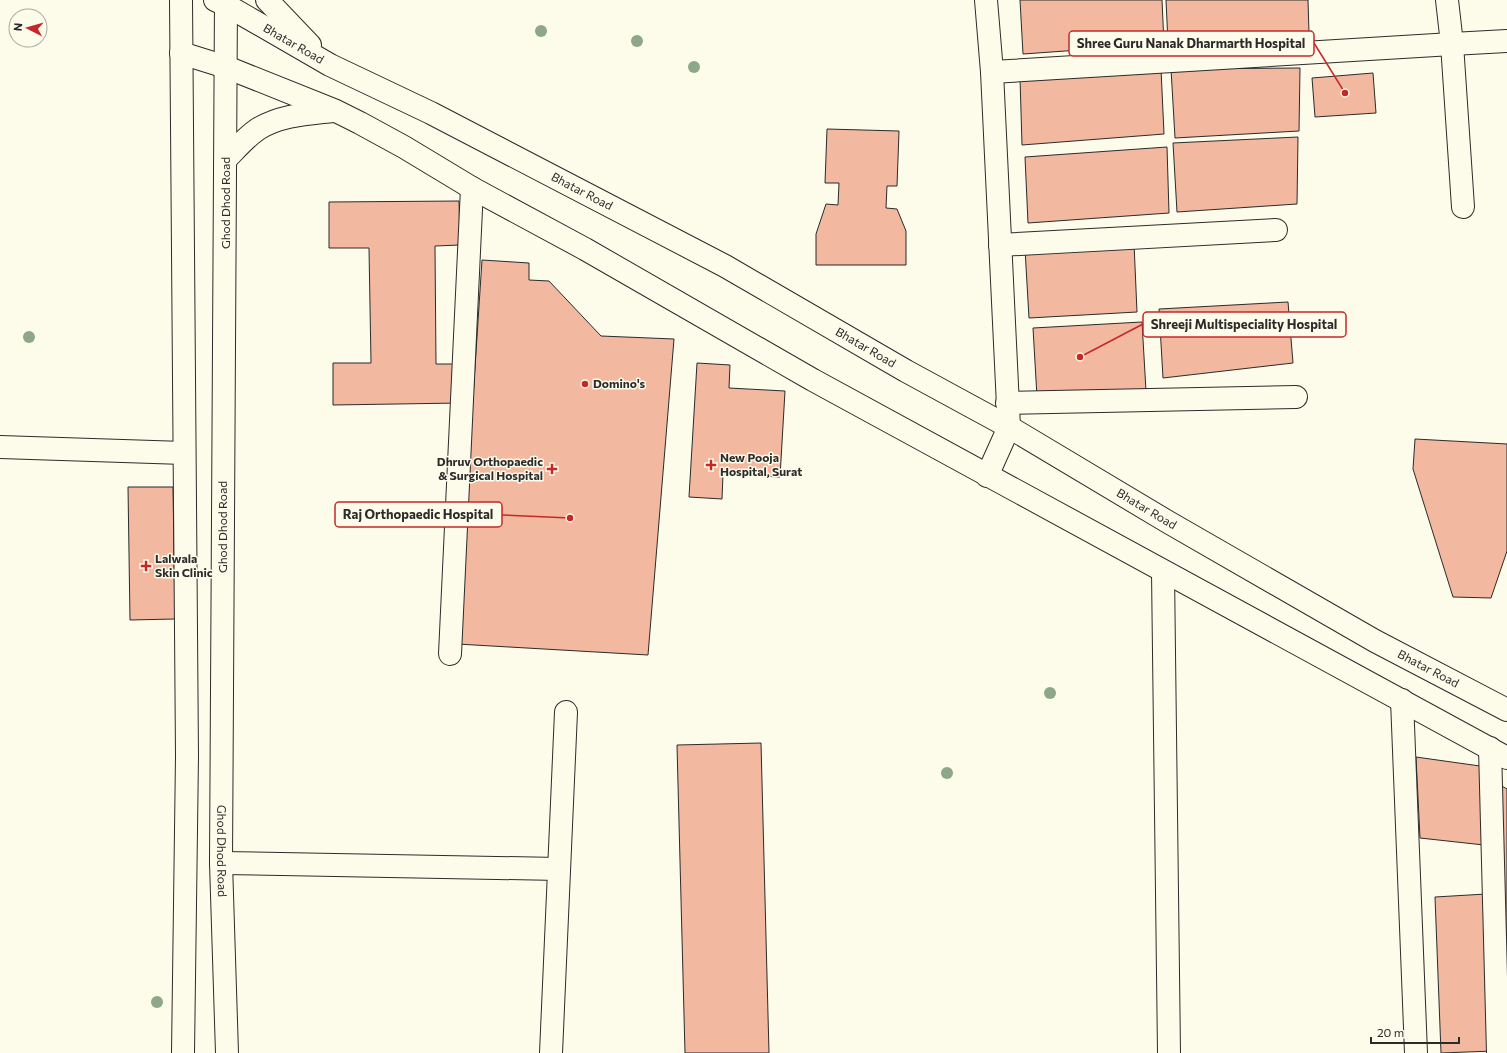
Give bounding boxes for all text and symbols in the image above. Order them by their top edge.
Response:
north arrow [8,8,48,48]
street label: Bhatar Road [261,20,327,66]
text: N [11,22,24,32]
callout: Shree Guru Nanak Dharmarth Hospital [1069,31,1314,56]
text: Shree Guru Nanak Dharmarth Hospital [1077,35,1305,51]
street label: Ghod Dhod Road [218,157,232,249]
street label: Bhatar Road [549,169,615,212]
callout: Shreeji Multispeciality Hospital [1143,312,1346,337]
text: Shreeji Multispeciality Hospital [1151,316,1337,332]
street label: Bhatar Road [834,324,899,370]
place label: Domino's [593,376,646,390]
marker: Domino's [580,379,590,389]
place label: New Pooja Hospital, Surat [720,450,802,478]
place label: Dhruv Orthopaedic & Surgical Hospital [437,454,543,482]
marker: New Pooja Hospital, Surat [705,459,717,471]
marker: Dhruv Orthopaedic & Surgical Hospital [546,463,558,475]
street label: Ghod Dhod Road [215,481,229,573]
street label: Bhatar Road [1114,485,1179,531]
callout: Raj Orthopaedic Hospital [335,502,502,527]
text: Raj Orthopaedic Hospital [343,506,493,522]
place label: Lalwala Skin Clinic [155,551,213,579]
marker: Lalwala Skin Clinic [140,560,152,572]
street label: Bhatar Road [1396,646,1462,690]
street label: Ghod Dhod Road [215,805,230,897]
scale bar [1371,1019,1459,1045]
text: 20 m [1377,1025,1404,1039]

